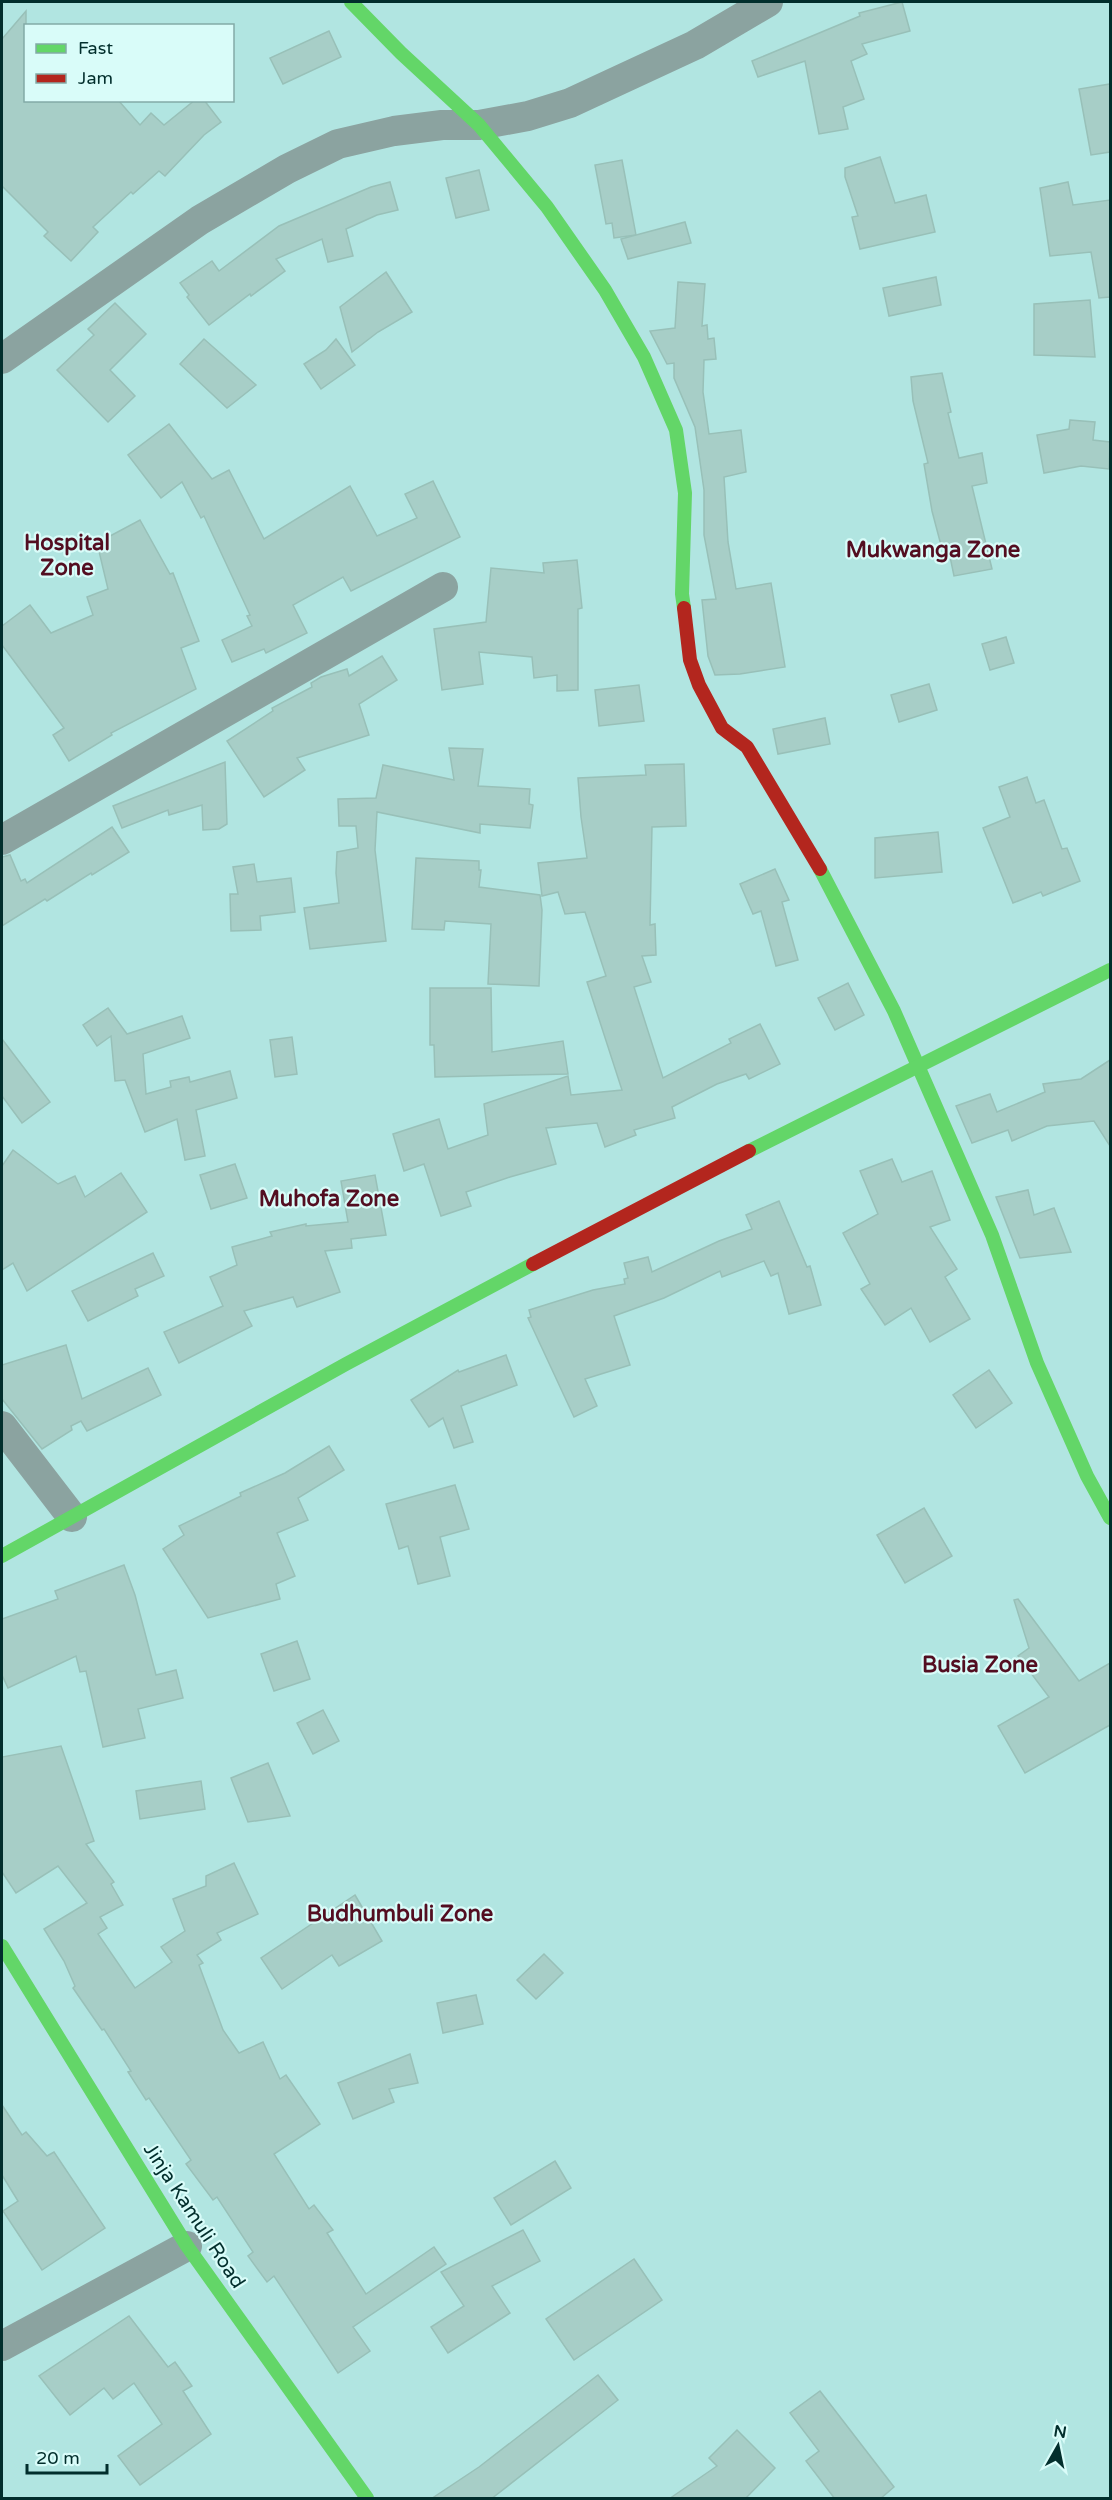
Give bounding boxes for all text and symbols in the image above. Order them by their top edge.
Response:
legend [24,24,234,102]
text: Fast [78,37,113,59]
text: Jam [78,67,113,89]
district label: Hospital Zone [24,530,110,581]
district label: Mukwanga Zone [846,537,1020,563]
district label: Muhofa Zone [259,1186,399,1212]
district label: Busia Zone [922,1652,1038,1678]
district label: Budhumbuli Zone [307,1901,493,1927]
street label: Jinja Kamuli Road [138,2139,250,2293]
north arrow [1028,2416,1088,2476]
text: N [1052,2421,1068,2443]
scale bar [27,2437,106,2475]
text: 20 m [36,2447,80,2469]

